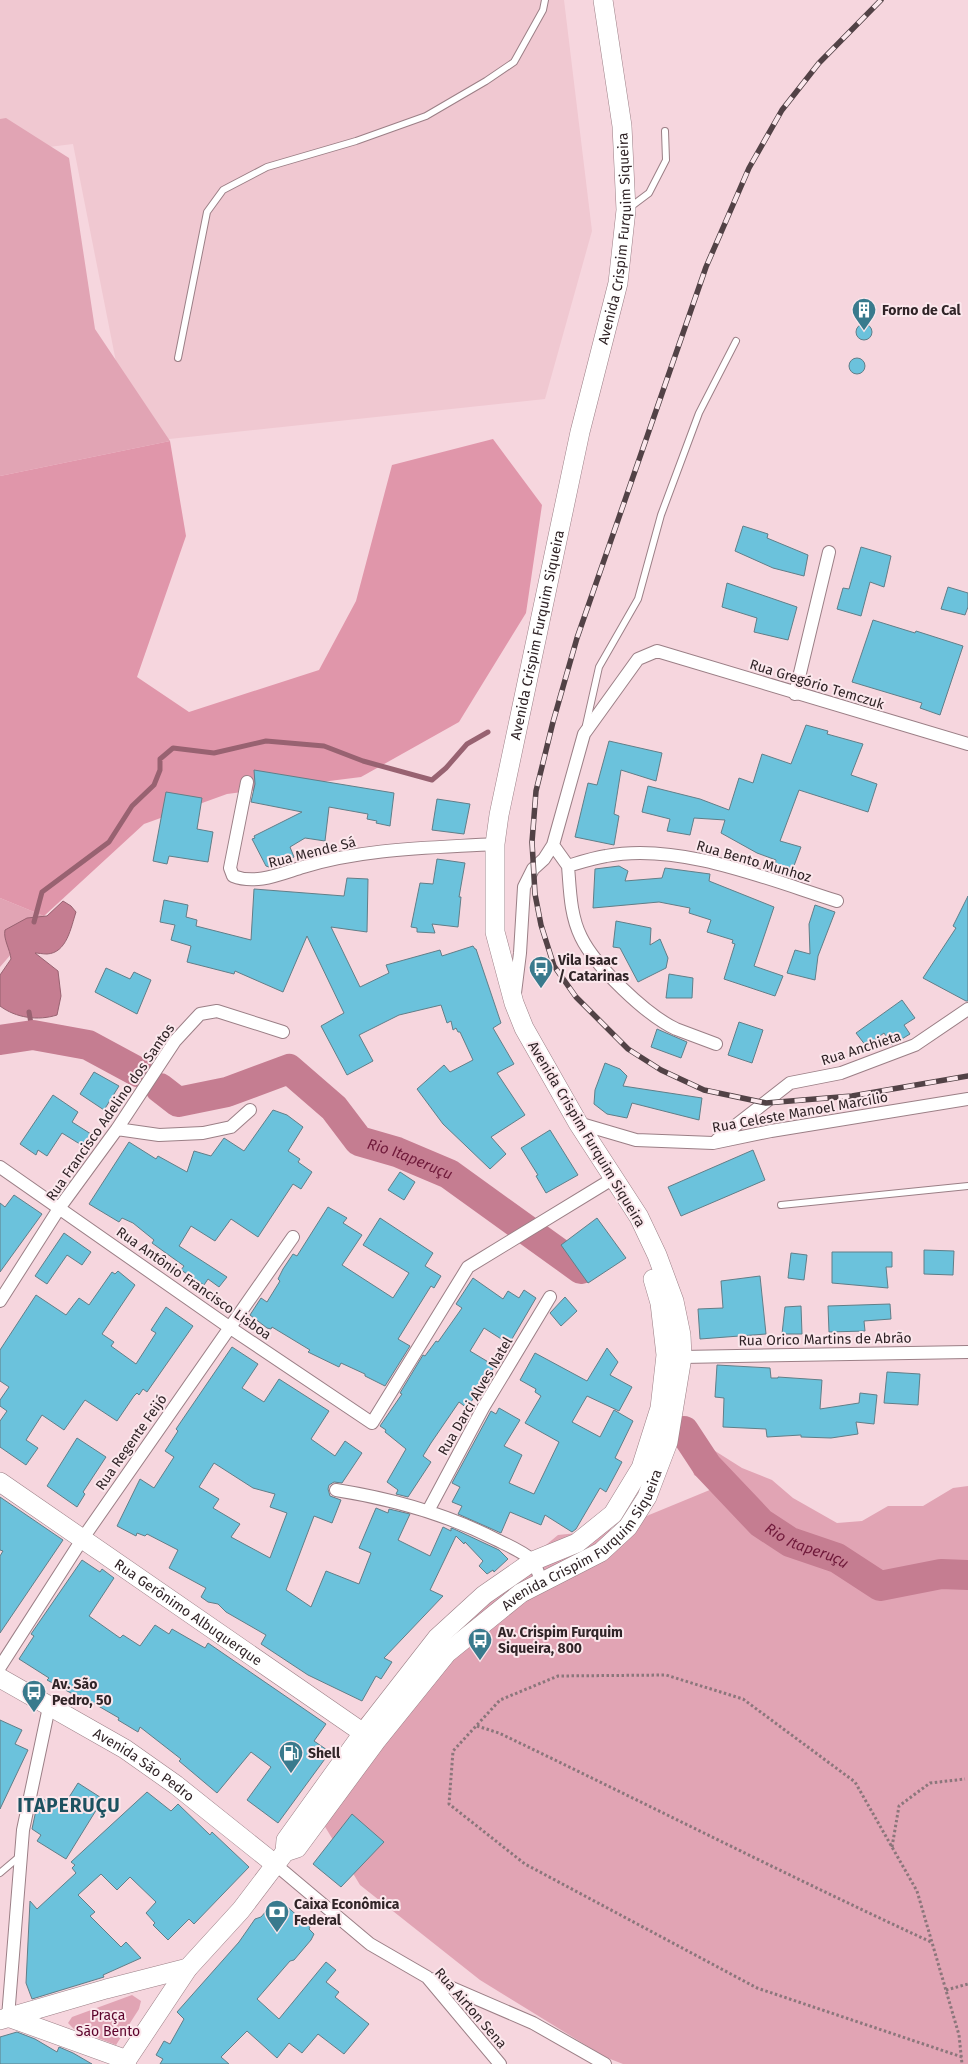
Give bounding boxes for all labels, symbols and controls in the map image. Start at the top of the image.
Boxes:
street label: Avenida Crispim Furquim Siqueira [595,132,635,346]
building icon: Forno de Cal [851,297,877,331]
place label: Forno de Cal [882,302,962,319]
street label: Avenida Crispim Furquim Siqueira [507,528,568,741]
street label: Rua Gregório Temczuk [747,656,887,713]
street label: Rua Mende Sá [267,833,358,872]
street label: Rua Bento Munhoz [694,837,813,886]
place label: Vila Isaac / Catarinas [557,952,629,985]
bus stop icon: Vila Isaac / Catarinas [528,955,554,989]
street label: Rua Francisco Adelino dos Santos [42,1020,179,1204]
street label: Rua Anchieta [819,1028,903,1069]
street label: Avenida Crispim Furquim Siqueira [524,1038,649,1230]
street label: Rua Celeste Manoel Marcílio [711,1089,889,1136]
water label: Rio Itaperuçu [365,1135,455,1184]
street label: Rua Antônio Francisco Lisboa [113,1223,274,1343]
street label: Rua Orico Martins de Abrão [738,1329,912,1350]
street label: Rua Darci Alves Natel [435,1334,516,1459]
street label: Rua Regente Feijó [92,1391,171,1493]
street label: Avenida Crispim Furquim Siqueira [498,1467,666,1614]
water label: Rio Itaperuçu [762,1519,852,1572]
street label: Rua Gerônimo Albuquerque [111,1556,265,1669]
place label: Av. Crispim Furquim Siqueira, 800 [497,1624,623,1657]
bus stop icon: Av. Crispim Furquim Siqueira, 800 [467,1627,493,1661]
place label: Av. São Pedro, 50 [51,1676,112,1709]
bus stop icon: Av. São Pedro, 50 [21,1679,47,1713]
street label: Avenida São Pedro [90,1725,197,1805]
fuel station icon: Shell [278,1740,304,1774]
place label: Shell [308,1745,341,1762]
district label: ITAPERUÇU [17,1794,121,1818]
place label: Caixa Econômica Federal [294,1896,400,1929]
bank icon: Caixa Econômica Federal [264,1899,290,1933]
street label: Rua Airton Sena [431,1965,510,2052]
park label: Praça São Bento [76,2007,140,2040]

